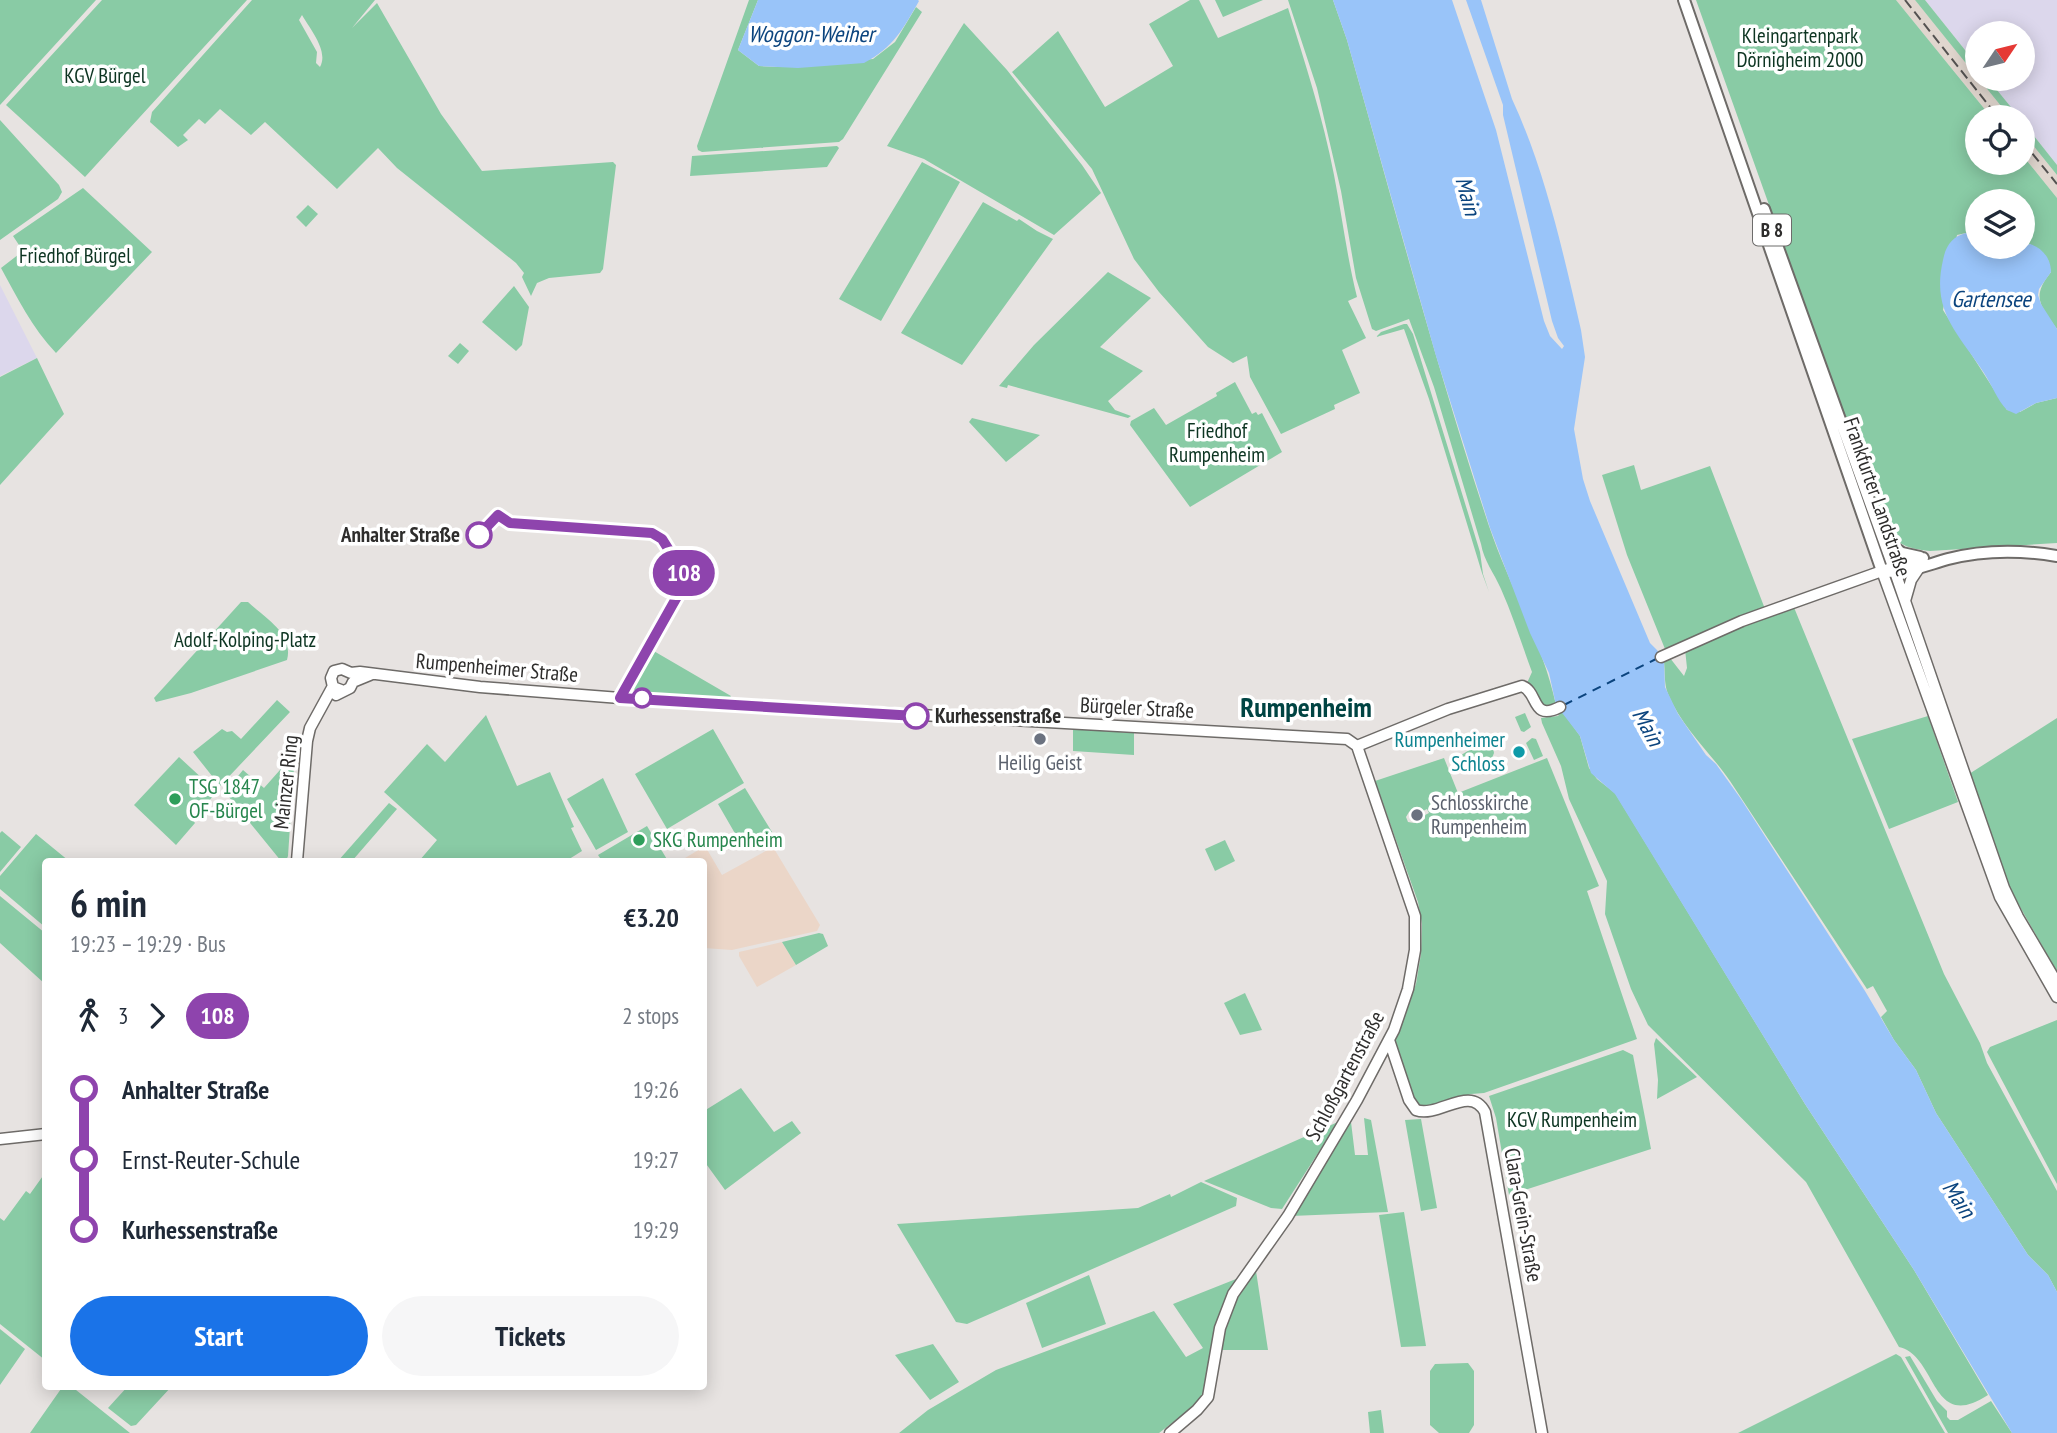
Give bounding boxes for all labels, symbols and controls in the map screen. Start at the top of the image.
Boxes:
water label: Woggon-Weiher [748,19,878,48]
north arrow [1965,21,2035,91]
map controls [1965,21,2035,259]
park label: Kleingartenpark Dörnigheim 2000 [1736,22,1864,73]
park label: KGV Bürgel [64,62,146,89]
button: locate [1965,105,2035,175]
water label: Main [1449,173,1488,220]
button: layers [1965,189,2035,259]
road number: B 8 [1753,214,1791,246]
park label: Friedhof Bürgel [19,242,131,269]
water label: Gartensee [1951,284,2032,313]
street label: Frankfurter Landstraße [1838,414,1917,580]
park label: Friedhof Rumpenheim [1169,417,1265,468]
place label: Anhalter Straße [340,521,460,548]
marker: Anhalter Straße [466,522,492,548]
line badge: 108 [644,550,724,596]
text: 108 [667,557,701,588]
park label: Adolf-Kolping-Platz [174,626,316,653]
street label: Rumpenheimer Straße [415,647,579,688]
unlabelled marker [632,688,652,708]
district label: Rumpenheim [1240,688,1372,725]
street label: Bürgeler Straße [1079,691,1195,724]
place label: Kurhessenstraße [935,702,1061,729]
marker: Kurhessenstraße [903,703,929,729]
water label: Main [1626,703,1671,752]
place label: Rumpenheimer Schloss [1395,726,1505,777]
marker: Heilig Geist [1032,731,1048,747]
street label: Mainzer Ring [267,733,304,830]
marker: Rumpenheimer Schloss [1511,744,1527,760]
place label: Heilig Geist [998,749,1082,776]
place label: TSG 1847 OF-Bürgel [189,773,263,824]
place label: Schlosskirche Rumpenheim [1431,789,1529,840]
marker: TSG 1847 OF-Bürgel [167,791,183,807]
marker: Schlosskirche Rumpenheim [1409,807,1425,823]
place label: SKG Rumpenheim [653,826,783,853]
marker: SKG Rumpenheim [631,832,647,848]
text: 6 min [70,878,147,927]
text: €3.20 [624,901,679,934]
text: 19:23 – 19:29 · Bus [70,929,226,958]
icon: walk [70,997,108,1035]
icon: forward [138,997,176,1035]
text: 108 [200,1000,235,1031]
text: 3 [118,1001,128,1030]
text: 2 stops [622,1001,679,1030]
street label: Schloßgartenstraße [1299,1006,1390,1145]
text: Anhalter Straße [122,1073,269,1106]
text: 19:26 [633,1075,679,1104]
park label: KGV Rumpenheim [1507,1106,1637,1133]
text: Ernst-Reuter-Schule [122,1143,300,1176]
text: 19:27 [633,1145,679,1174]
street label: Clara-Grein-Straße [1498,1146,1549,1284]
water label: Main [1937,1174,1983,1225]
text: Kurhessenstraße [122,1213,278,1246]
text: 19:29 [633,1215,679,1244]
button: Start [70,1296,368,1376]
button: Tickets [382,1296,679,1376]

